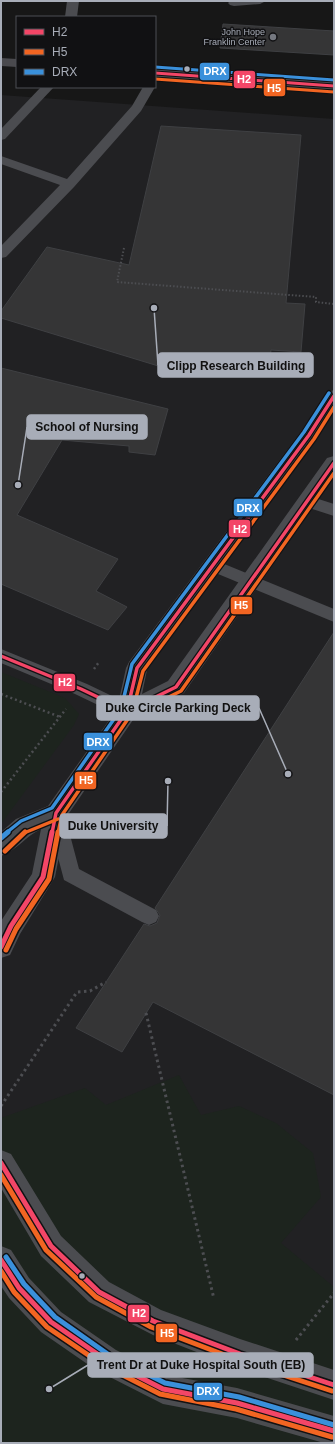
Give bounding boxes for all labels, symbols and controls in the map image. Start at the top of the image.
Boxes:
legend [16,16,156,88]
text: H2 [52,25,68,39]
place label: John Hope Franklin Center [203,27,265,47]
marker: John Hope Franklin Center [268,32,278,42]
text: H5 [52,45,68,59]
line badge: DRX [199,62,230,81]
unlabelled marker [182,64,192,74]
text: DRX [52,65,77,79]
text: DRX [203,65,227,77]
line badge: H2 [233,70,256,89]
text: H2 [237,73,251,85]
line badge: H5 [263,78,286,97]
text: H5 [267,82,281,94]
callout: Clipp Research Building [158,353,313,377]
text: Clipp Research Building [167,359,305,373]
callout: School of Nursing [27,415,147,439]
text: School of Nursing [35,420,139,434]
line badge: DRX [233,498,263,517]
text: DRX [236,502,260,514]
line badge: H2 [228,519,251,538]
text: H2 [233,523,247,535]
line badge: H5 [230,596,253,615]
text: H5 [234,599,248,611]
line badge: H2 [53,673,76,692]
text: H2 [58,676,72,688]
callout: Duke Circle Parking Deck [97,696,259,720]
text: Duke Circle Parking Deck [105,701,251,715]
line badge: DRX [83,732,113,751]
text: DRX [86,736,110,748]
line badge: H5 [74,771,97,790]
text: H5 [79,774,93,786]
callout: Duke University [60,814,167,838]
text: Duke University [68,819,159,833]
unlabelled marker [77,1271,87,1281]
line badge: H2 [127,1304,150,1323]
text: H2 [132,1307,146,1319]
line badge: H5 [155,1323,178,1343]
text: H5 [160,1327,174,1339]
callout: Trent Dr at Duke Hospital South (EB) [88,1353,313,1377]
text: Trent Dr at Duke Hospital South (EB) [97,1358,305,1372]
line badge: DRX [193,1382,223,1401]
text: DRX [196,1385,220,1397]

